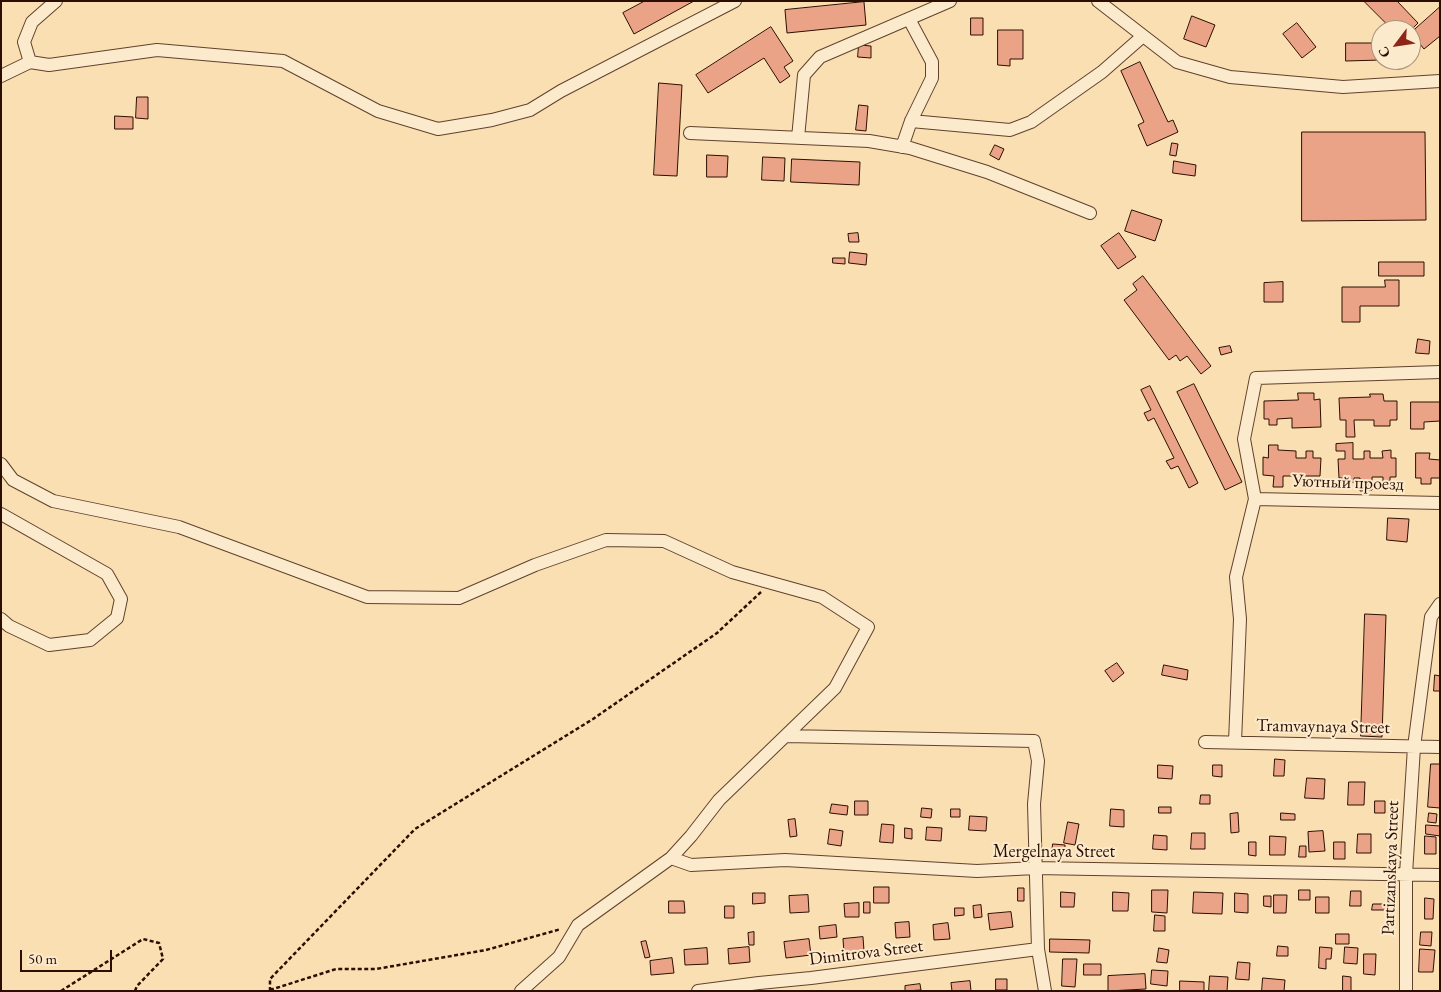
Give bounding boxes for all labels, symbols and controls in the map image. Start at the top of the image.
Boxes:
north arrow [1371,20,1421,70]
text: С [1374,43,1394,61]
street label: Уютный проезд [1292,470,1404,496]
street label: Tramvaynaya Street [1256,715,1390,739]
street label: Partizanskaya Street [1378,800,1404,936]
street label: Mergelnaya Street [993,841,1115,863]
street label: Dimitrova Street [808,935,924,971]
scale bar [22,940,115,972]
text: 50 m [28,949,57,968]

